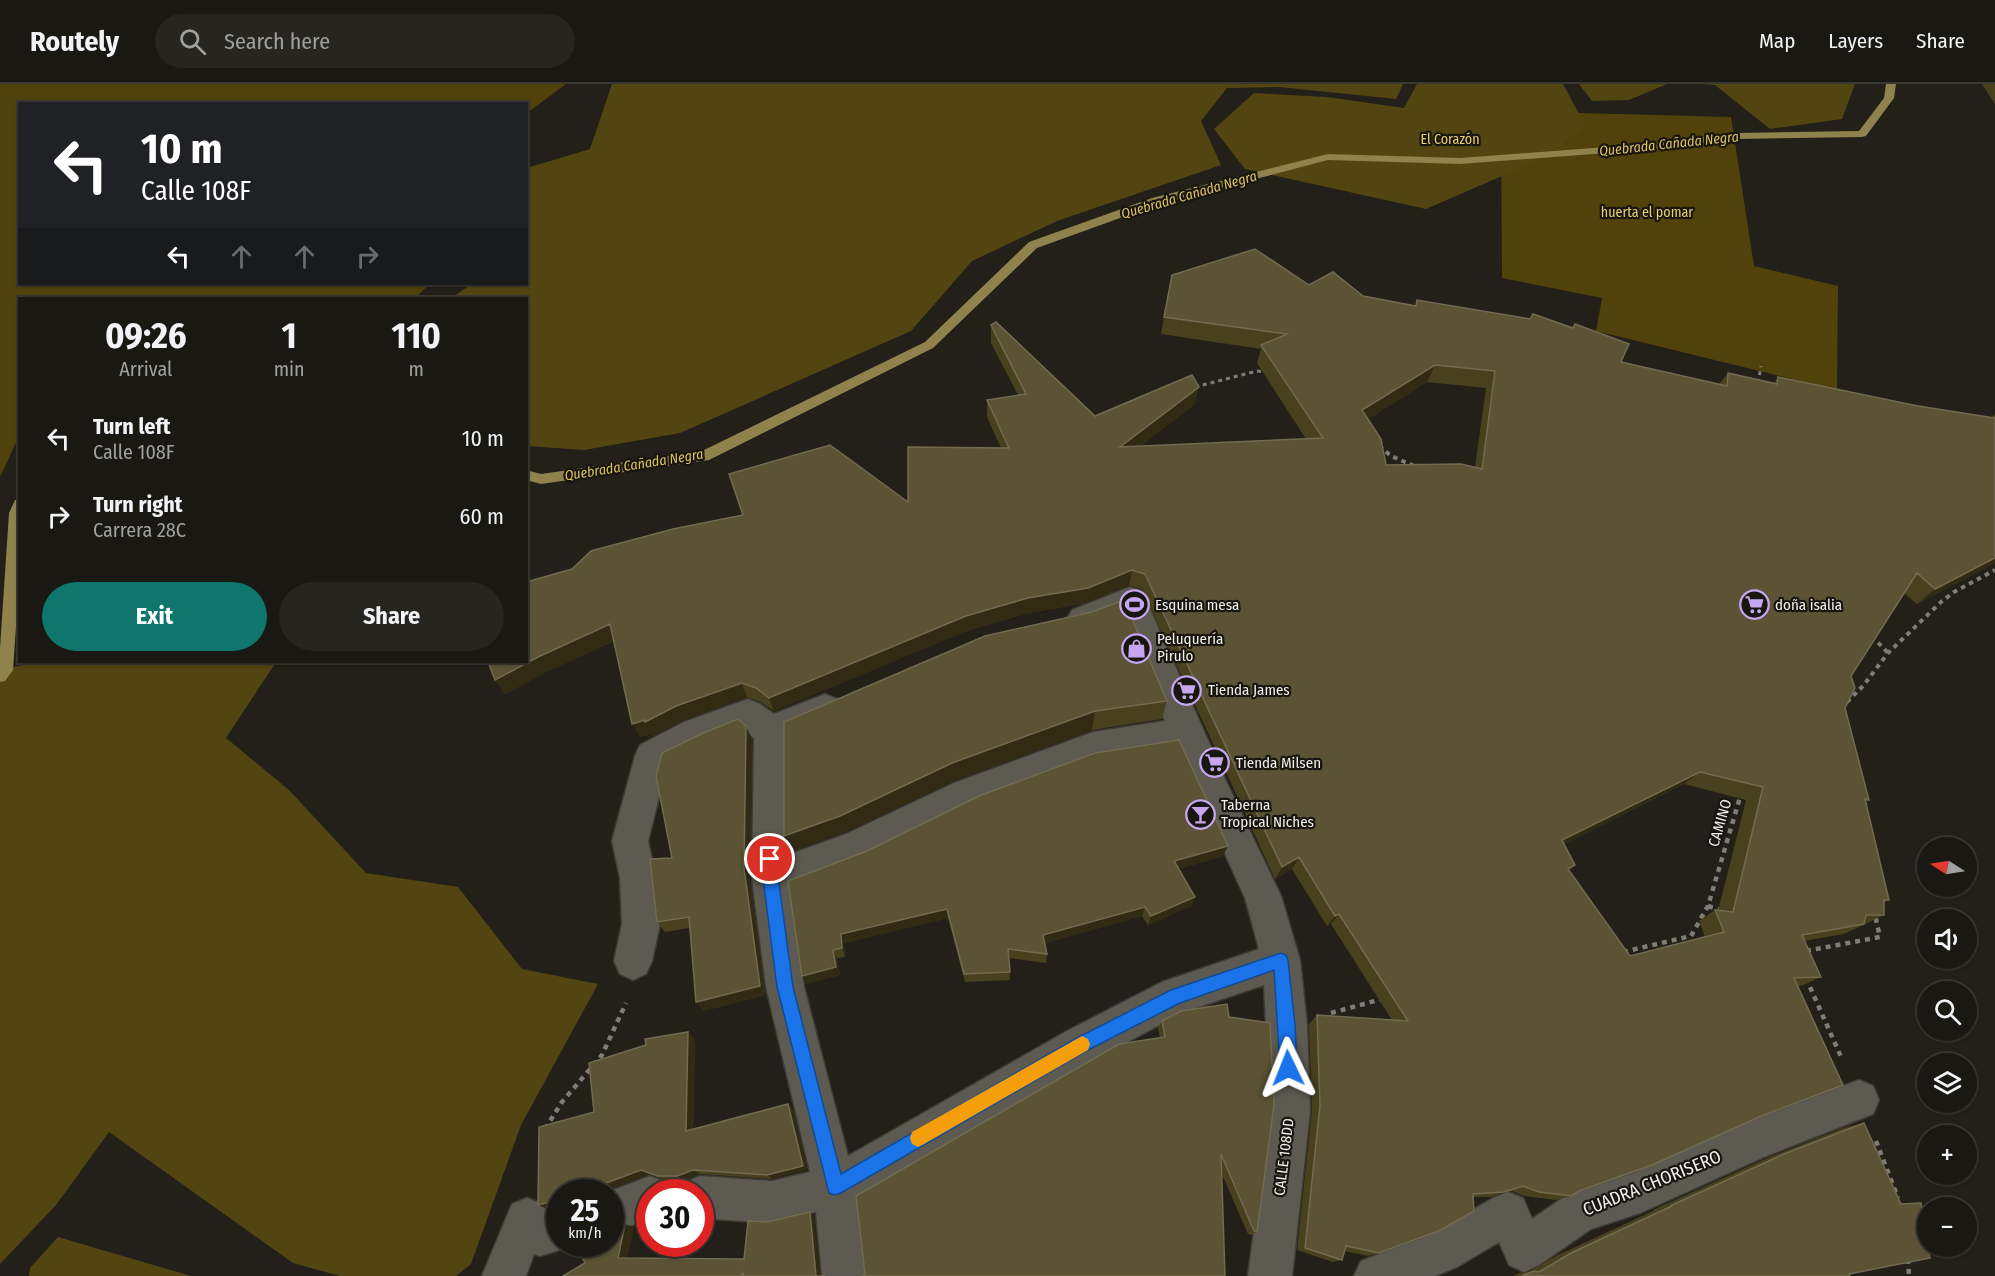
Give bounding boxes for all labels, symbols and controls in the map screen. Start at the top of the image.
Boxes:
search box [155,14,575,68]
text: Routely [30,25,119,58]
icon: search [176,25,209,58]
text: Search here [224,28,330,55]
text: Map [1759,28,1795,54]
text: Layers [1828,28,1883,54]
text: Share [1916,28,1965,54]
text: 10 m [141,124,222,174]
icon: left [42,126,120,204]
water label: Quebrada Cañada Negra [1598,128,1740,160]
park label: El Corazón [1420,131,1480,148]
water label: Quebrada Cañada Negra [1119,167,1259,223]
text: Calle 108F [141,175,251,207]
park label: huerta el pomar [1601,204,1693,221]
icon: left [162,240,195,273]
icon: ahead [225,240,258,273]
icon: ahead [288,240,321,273]
icon: right [351,240,384,273]
text: 09:26 [105,314,187,358]
text: 1 [282,314,297,358]
text: 110 [392,314,441,358]
text: Arrival [119,357,172,381]
text: min [274,357,305,381]
text: m [409,357,424,381]
text: Turn left [93,413,171,440]
icon: left [42,422,75,455]
text: 10 m [462,425,504,452]
text: Calle 108F [93,440,175,464]
water label: Quebrada Cañada Negra [563,446,705,484]
text: Turn right [93,491,182,518]
icon: right [42,500,75,533]
text: 60 m [460,503,504,530]
text: Carrera 28C [93,518,186,542]
button: Exit [42,582,267,651]
button: Share [279,582,504,651]
sports icon: Esquina mesa [1118,589,1150,621]
supermarket icon: doña isalia [1738,589,1770,621]
place label: Esquina mesa [1155,596,1239,614]
place label: doña isalia [1775,596,1842,614]
place label: Peluquería Pirulo [1157,630,1223,665]
shop icon: Peluquería Pirulo [1120,632,1152,664]
supermarket icon: Tienda James [1171,674,1203,706]
place label: Tienda James [1208,681,1290,699]
supermarket icon: Tienda Milsen [1199,747,1231,779]
place label: Tienda Milsen [1236,754,1321,772]
place label: Taberna Tropical Niches [1221,796,1314,831]
street label: CAMINO [1705,797,1735,849]
bar icon: Taberna Tropical Niches [1184,798,1216,830]
pin [744,833,795,884]
north arrow [1917,837,1977,897]
map controls [1917,837,1977,1257]
icon: arrive [753,842,786,875]
button: sound [1917,909,1977,969]
button: search [1917,981,1977,1041]
position arrow [1256,1036,1320,1100]
button: layers [1917,1053,1977,1113]
street label: CALLE 108DD [1270,1117,1298,1197]
button: + [1917,1125,1977,1185]
street label: CUADRA CHORISERO [1580,1145,1724,1221]
speed limit sign: 30 [636,1179,714,1257]
text: 25 [571,1193,599,1229]
button: − [1917,1197,1977,1257]
text: km/h [568,1224,602,1242]

